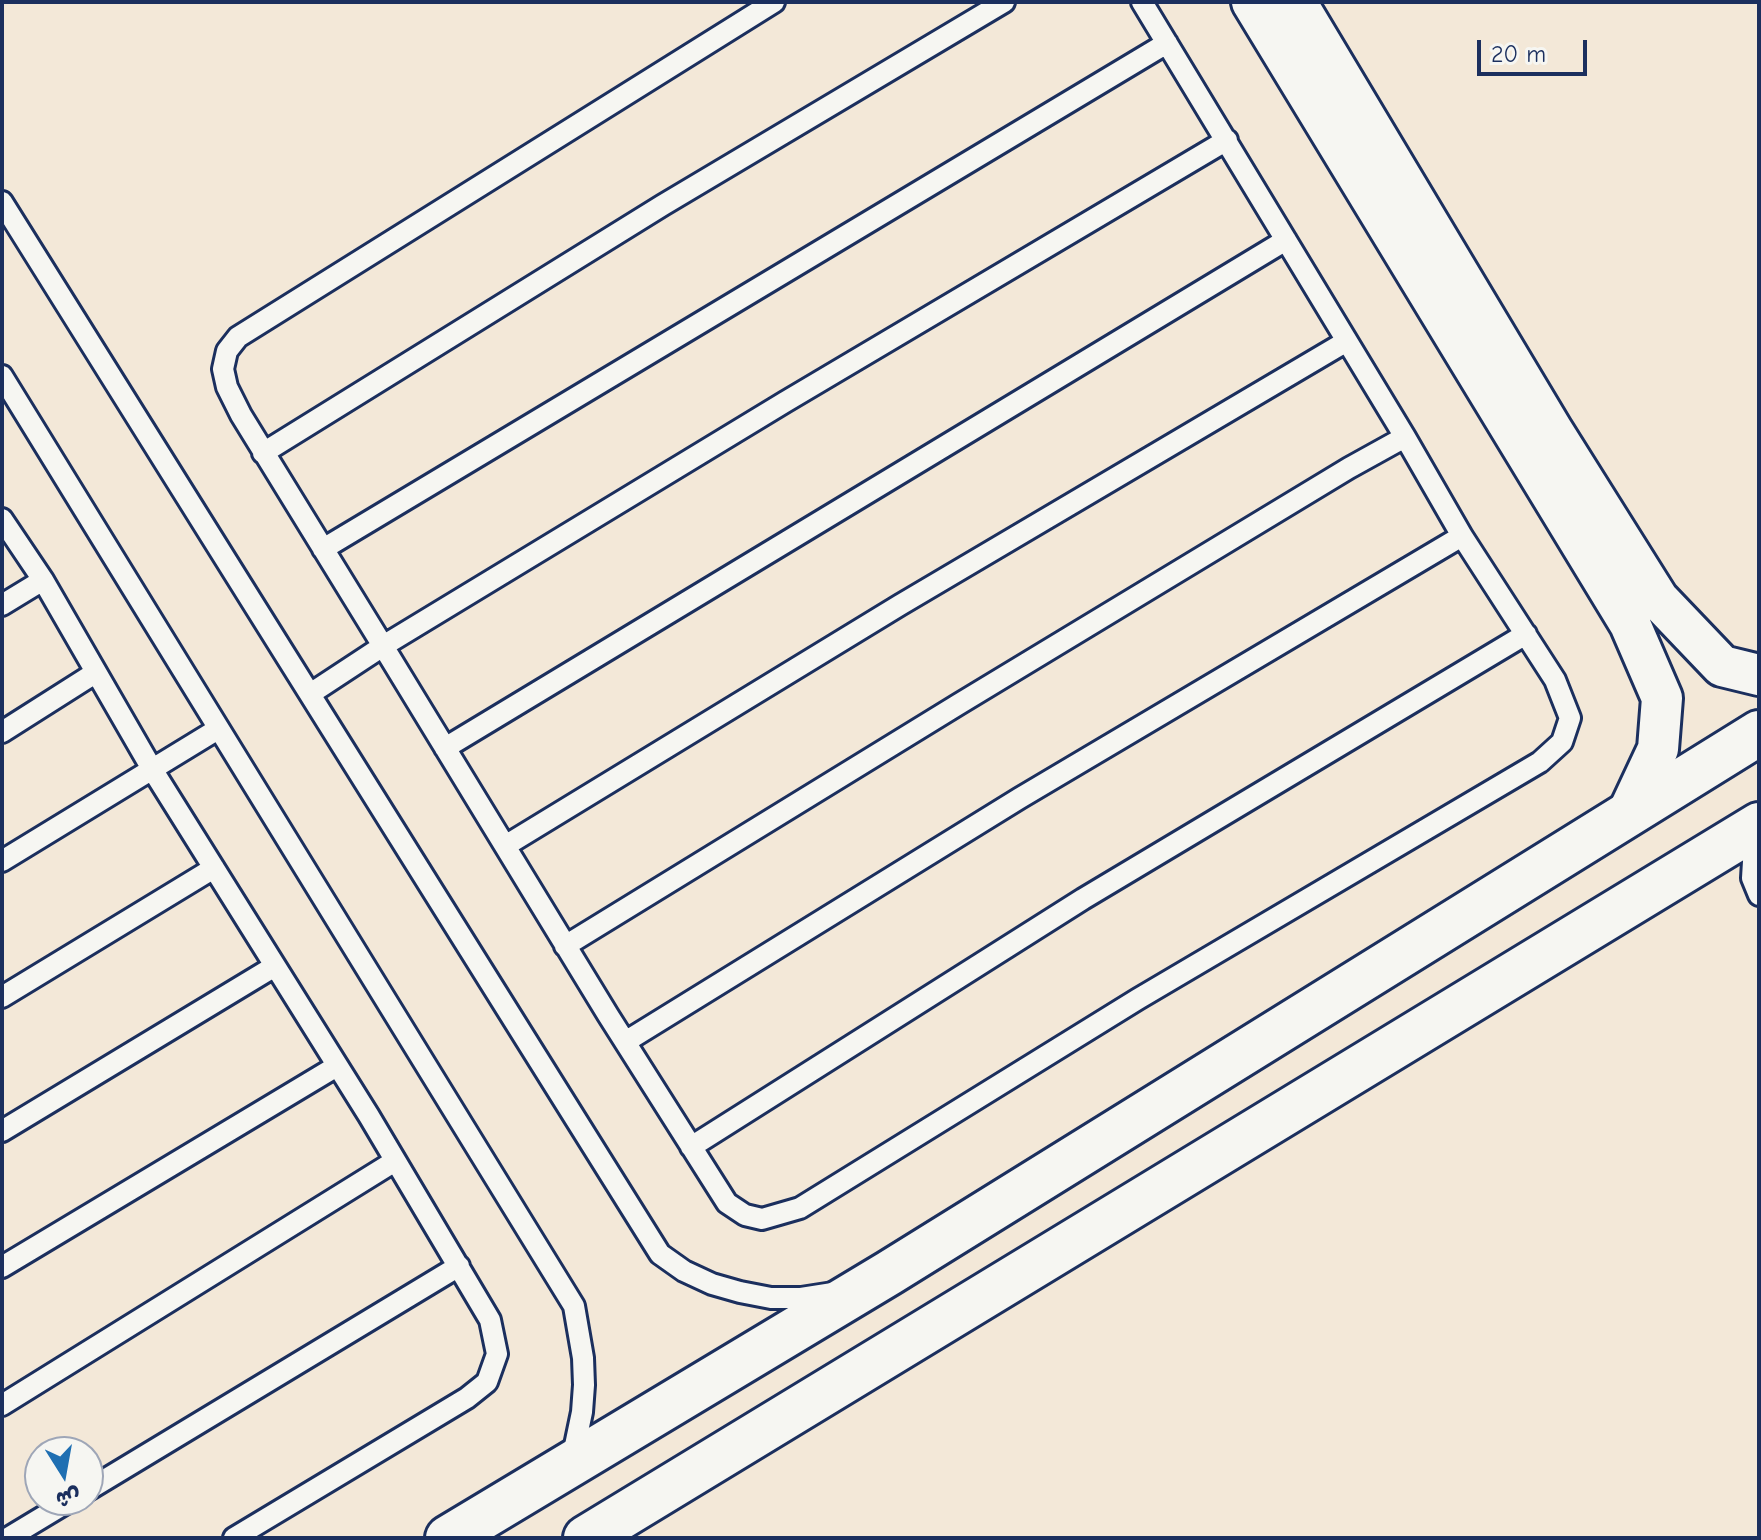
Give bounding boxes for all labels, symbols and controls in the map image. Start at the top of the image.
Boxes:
scale bar [1481,24,1591,74]
text: 20 m [1491,40,1546,68]
north arrow [24,1436,104,1516]
text: ش [54,1483,83,1513]

